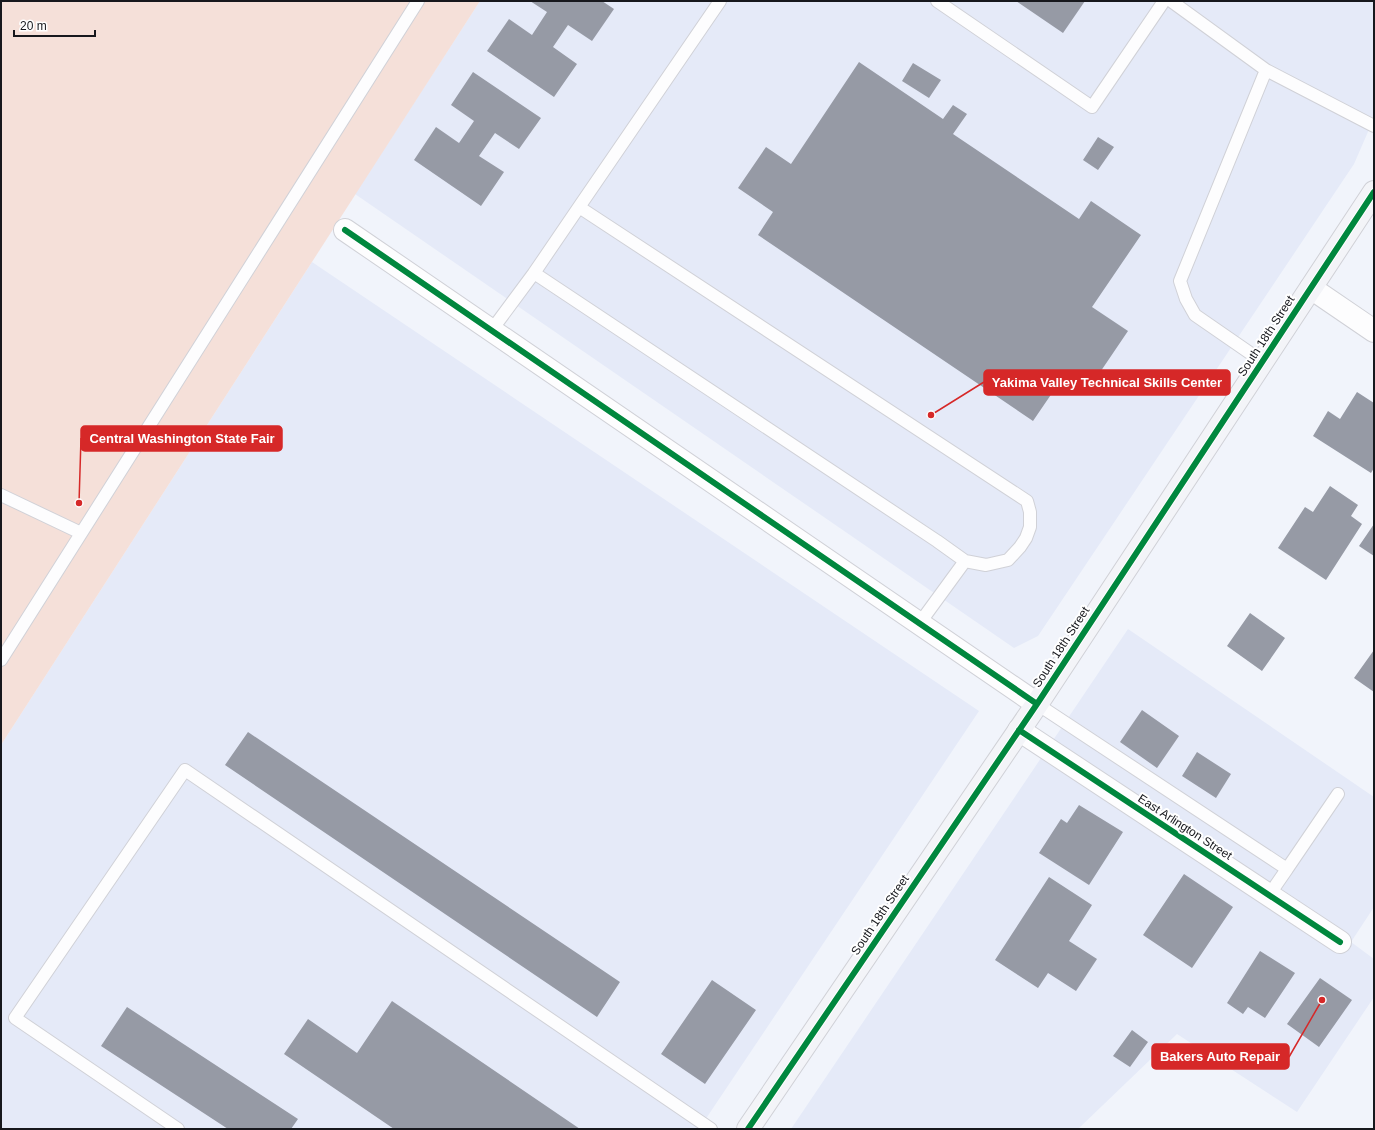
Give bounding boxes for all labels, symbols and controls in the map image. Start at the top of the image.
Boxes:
scale bar [14,12,95,38]
text: 20 m [20,19,47,33]
street label: South 18th Street [1235,292,1298,379]
callout: Yakima Valley Technical Skills Center [984,370,1230,395]
text: Yakima Valley Technical Skills Center [992,375,1222,390]
callout: Central Washington State Fair [81,426,282,451]
text: Central Washington State Fair [89,431,275,446]
street label: South 18th Street [1030,603,1093,690]
street label: East Arlington Street [1135,791,1235,863]
street label: South 18th Street [848,872,912,958]
callout: Bakers Auto Repair [1152,1044,1289,1069]
text: Bakers Auto Repair [1160,1049,1280,1064]

